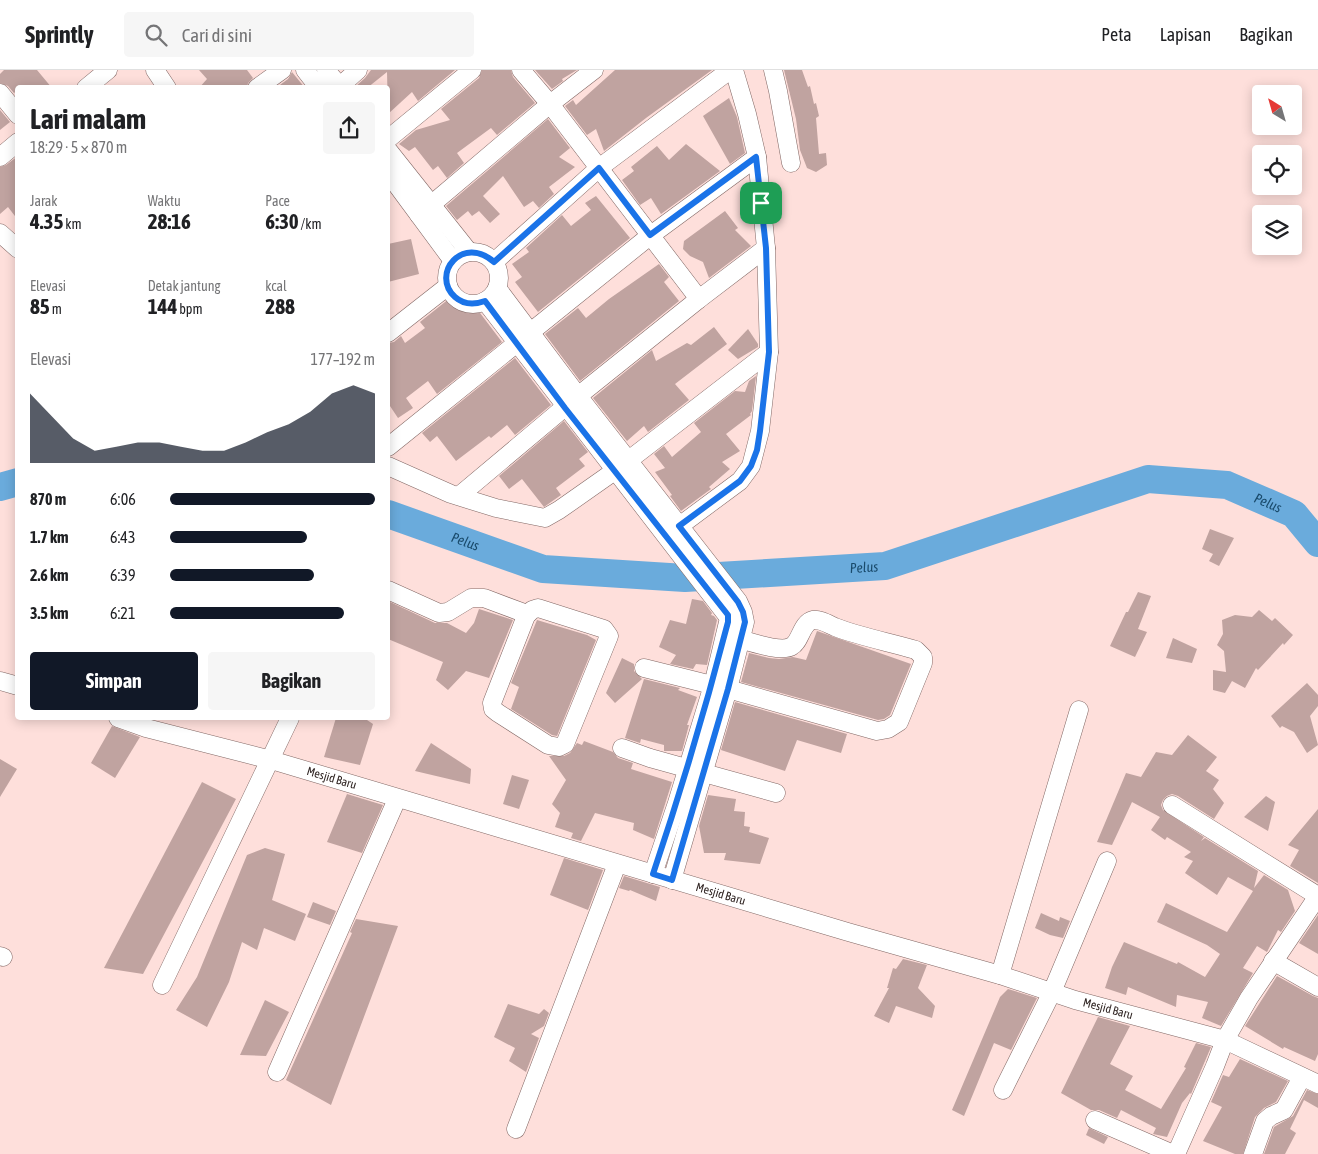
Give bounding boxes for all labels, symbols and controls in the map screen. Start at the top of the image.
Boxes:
search box [124,12,474,57]
text: Sprintly [25,21,94,48]
icon: search [142,21,170,49]
text: Cari di sini [182,24,252,46]
text: Peta [1101,24,1132,45]
text: Lapisan [1160,24,1211,45]
text: Bagikan [1239,24,1293,45]
north arrow [1252,85,1302,135]
map controls [1252,85,1302,255]
button: share [323,102,375,154]
text: Lari malam [30,103,146,135]
text: 18:29 · 5 × 870 m [30,138,127,156]
button: locate [1252,145,1302,195]
pin [740,182,782,224]
icon: arrive [747,189,775,217]
text: Jarak [30,193,58,209]
text: Waktu [148,193,181,209]
text: Pace [265,193,290,209]
button: layers [1252,205,1302,255]
text: 4.35 [30,209,63,233]
text: 28:16 [148,209,191,233]
text: 6:30 [265,209,299,233]
text: km [63,216,82,232]
text: /km [299,216,322,232]
text: Elevasi [30,278,66,294]
text: Detak jantung [148,278,221,294]
text: kcal [265,278,287,294]
text: 85 [30,294,50,318]
text: 144 [148,294,177,318]
text: 288 [265,294,295,318]
text: m [50,301,62,317]
text: bpm [177,301,203,317]
text: Elevasi [30,350,71,368]
text: 177–192 m [311,350,375,368]
text: 870 m [30,490,66,508]
text: 6:06 [110,490,136,508]
water label: Pelus [1252,490,1284,516]
text: 1.7 km [30,528,69,546]
text: 6:43 [110,528,135,546]
water label: Pelus [449,529,481,554]
water label: Pelus [849,558,879,576]
text: 2.6 km [30,566,69,584]
text: 6:39 [110,566,135,584]
text: 3.5 km [30,604,69,622]
text: 6:21 [110,604,135,622]
button: Simpan [30,652,198,710]
button: Bagikan [208,652,375,710]
street label: Mesjid Baru [305,764,358,792]
street label: Mesjid Baru [694,880,747,908]
street label: Mesjid Baru [1081,995,1135,1022]

